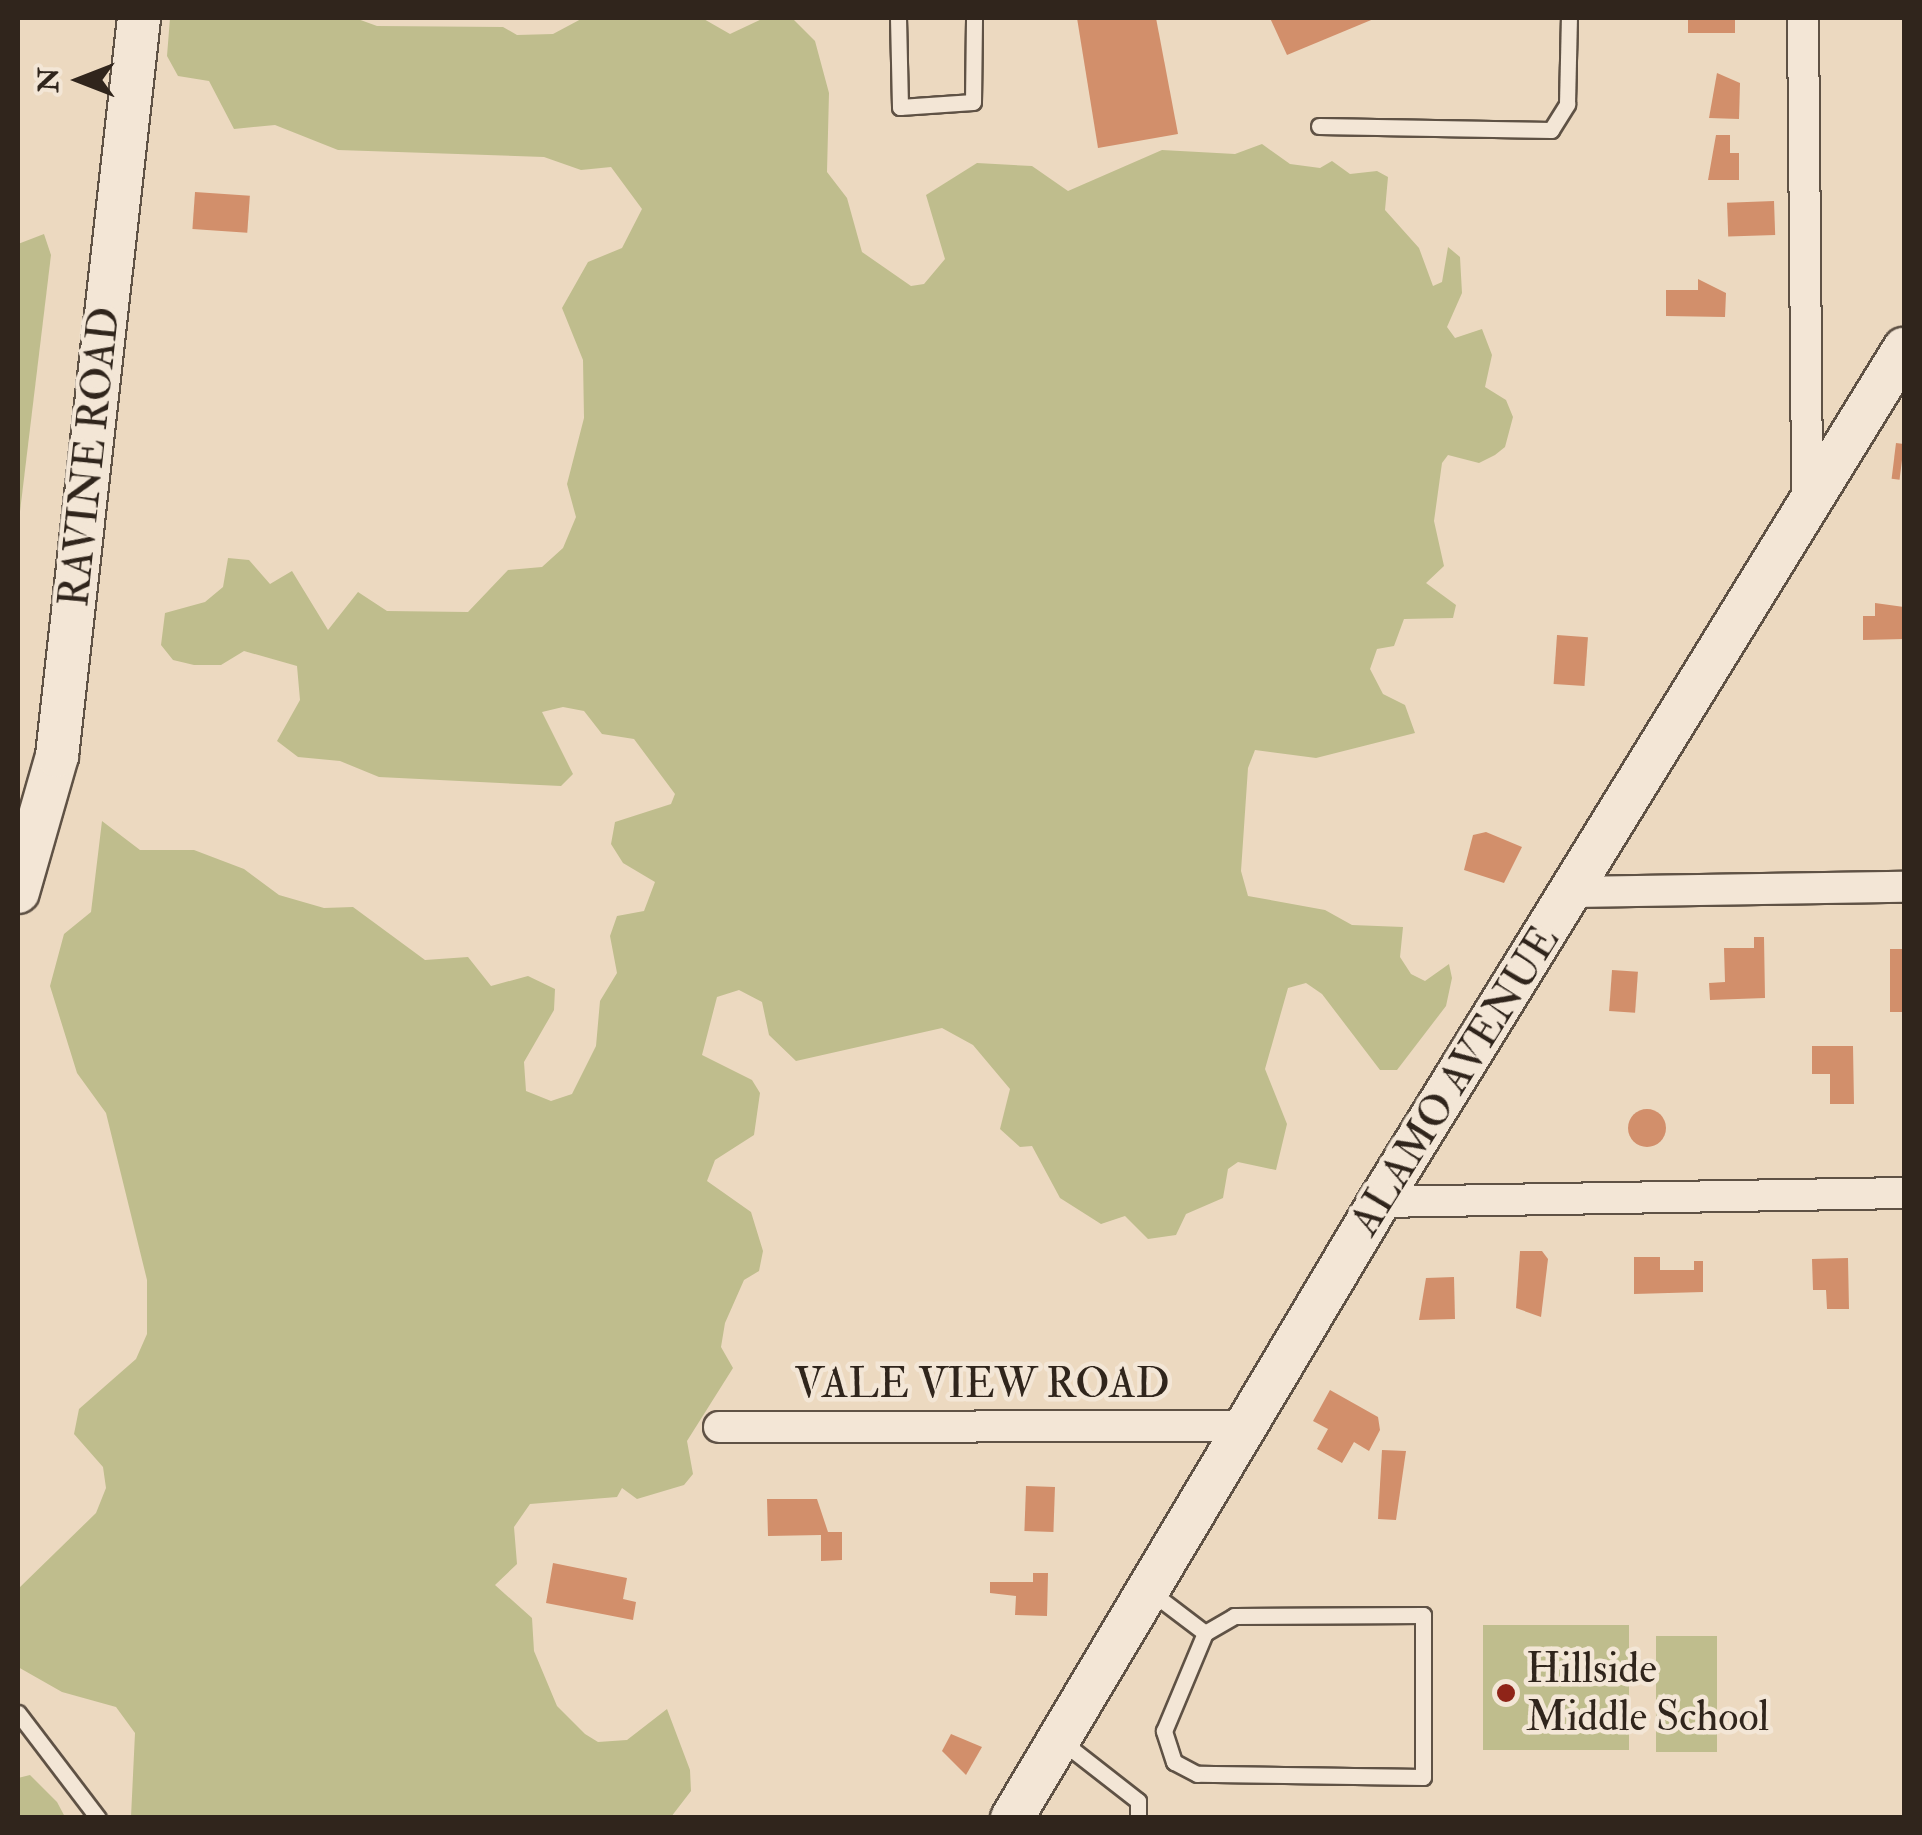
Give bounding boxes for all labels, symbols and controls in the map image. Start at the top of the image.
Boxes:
north arrow [30,30,130,130]
text: N [32,67,67,93]
street label: RAVINE ROAD [49,305,131,609]
street label: ALAMO AVENUE [1340,917,1570,1245]
street label: VALE VIEW ROAD [794,1359,1170,1409]
place label: Hillside Middle School [1526,1644,1769,1742]
marker: Hillside Middle School [1495,1682,1517,1704]

